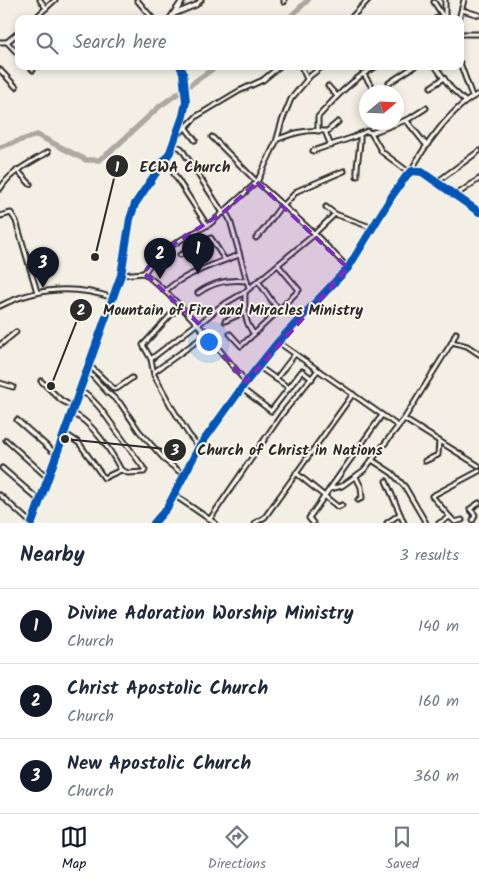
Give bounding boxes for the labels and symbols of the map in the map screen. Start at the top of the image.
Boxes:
north arrow [359,85,404,130]
callout: ECWA Church [104,151,240,181]
text: 1 [115,156,120,180]
text: ECWA Church [140,156,230,180]
pin: 1 [182,233,214,274]
pin: 2 [144,238,176,279]
pin: 3 [27,247,59,288]
callout: Mountain of Fire and Miracles Ministry [68,295,373,325]
text: 2 [77,299,86,323]
text: Mountain of Fire and Miracles Ministry [103,299,363,323]
your location [196,329,222,355]
callout: Church of Christ in Nations [162,435,393,465]
text: 3 [170,439,179,463]
text: Church of Christ in Nations [197,439,383,463]

